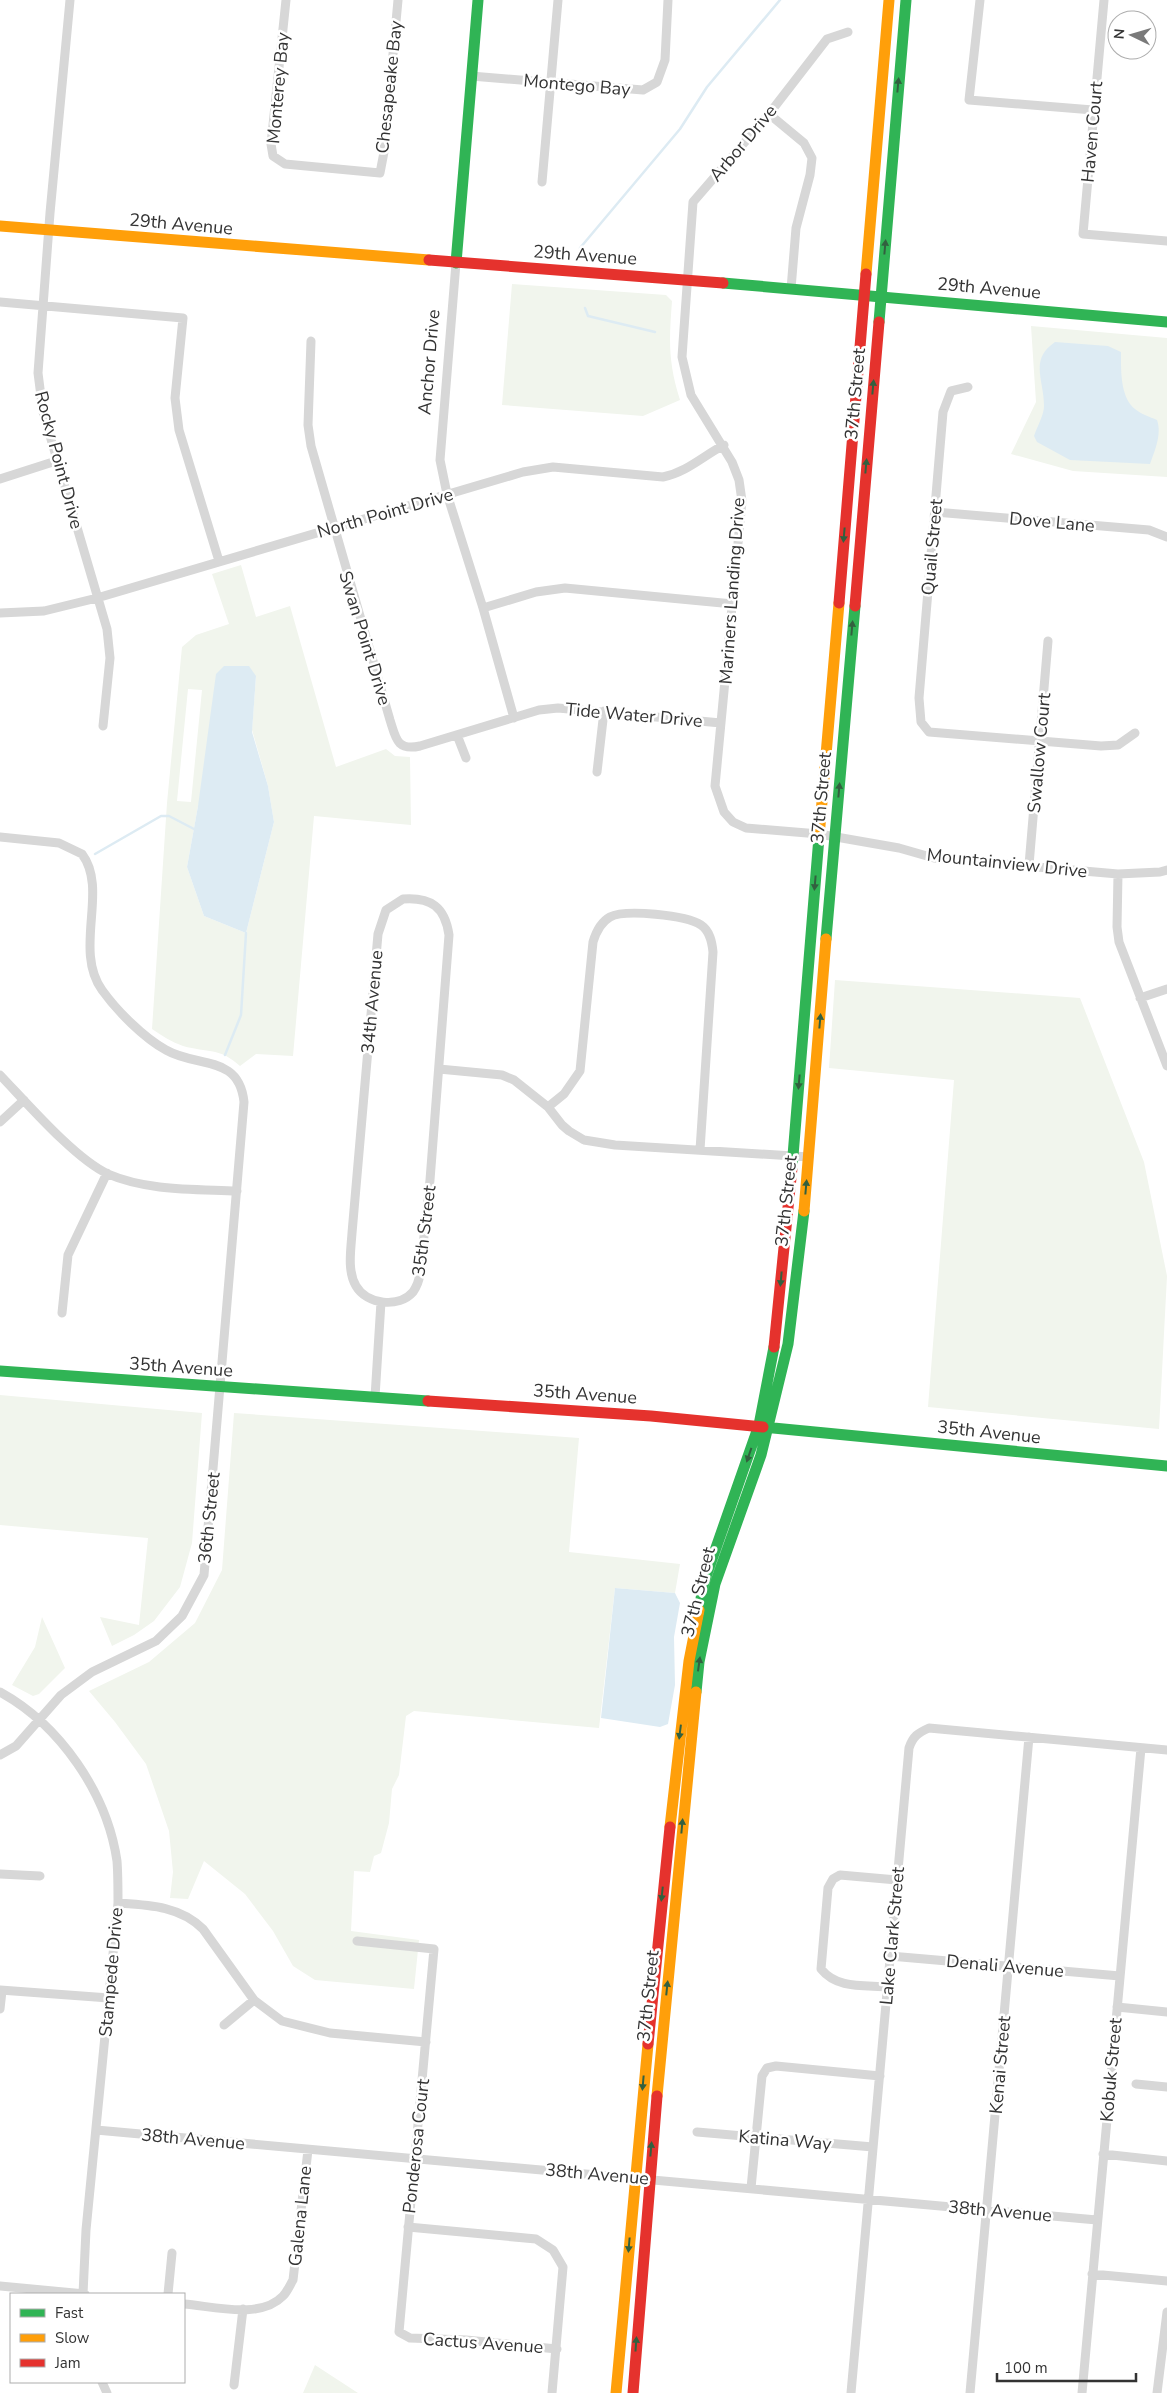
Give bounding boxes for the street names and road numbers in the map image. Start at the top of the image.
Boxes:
street label: Chesapeake Bay [370,19,408,155]
street label: Monterey Bay [261,30,295,145]
street label: Montego Bay [522,68,632,102]
street label: Haven Court [1076,80,1108,184]
street label: Arbor Drive [704,99,782,187]
street label: 29th Avenue [128,208,234,240]
street label: 29th Avenue [532,239,638,271]
street label: 29th Avenue [936,272,1042,304]
street label: Anchor Drive [412,308,446,416]
street label: 37th Street [839,347,871,441]
street label: Rocky Point Drive [29,388,89,532]
street label: North Point Drive [314,482,456,544]
street label: Mariners Landing Drive [713,497,751,685]
street label: Quail Street [916,497,948,596]
street label: Dove Lane [1008,506,1096,538]
street label: Swan Point Drive [333,568,397,708]
street label: Swallow Court [1022,691,1056,814]
street label: Tide Water Drive [564,697,704,733]
street label: 37th Street [805,751,837,845]
street label: Mountainview Drive [926,843,1088,883]
street label: 34th Avenue [356,949,388,1055]
street label: 37th Street [769,1153,803,1248]
street label: 35th Street [406,1183,442,1278]
street label: 35th Avenue [128,1351,234,1383]
street label: 35th Avenue [532,1378,638,1410]
street label: 35th Avenue [936,1415,1042,1449]
street label: 36th Street [192,1470,226,1565]
street label: 37th Street [675,1544,721,1639]
street label: Lake Clark Street [874,1865,910,2006]
street label: Stampede Drive [93,1906,129,2038]
street label: 37th Street [631,1948,665,2043]
street label: Denali Avenue [945,1949,1065,1983]
street label: Kenai Street [984,2014,1016,2115]
street label: Kobuk Street [1094,2016,1128,2123]
street label: Ponderosa Court [397,2077,435,2215]
street label: 38th Avenue [140,2123,246,2155]
street label: Katina Way [738,2124,833,2156]
street label: 38th Avenue [544,2158,650,2190]
street label: Galena Lane [283,2165,317,2267]
street label: 38th Avenue [947,2195,1053,2227]
street label: Cactus Avenue [422,2327,544,2359]

